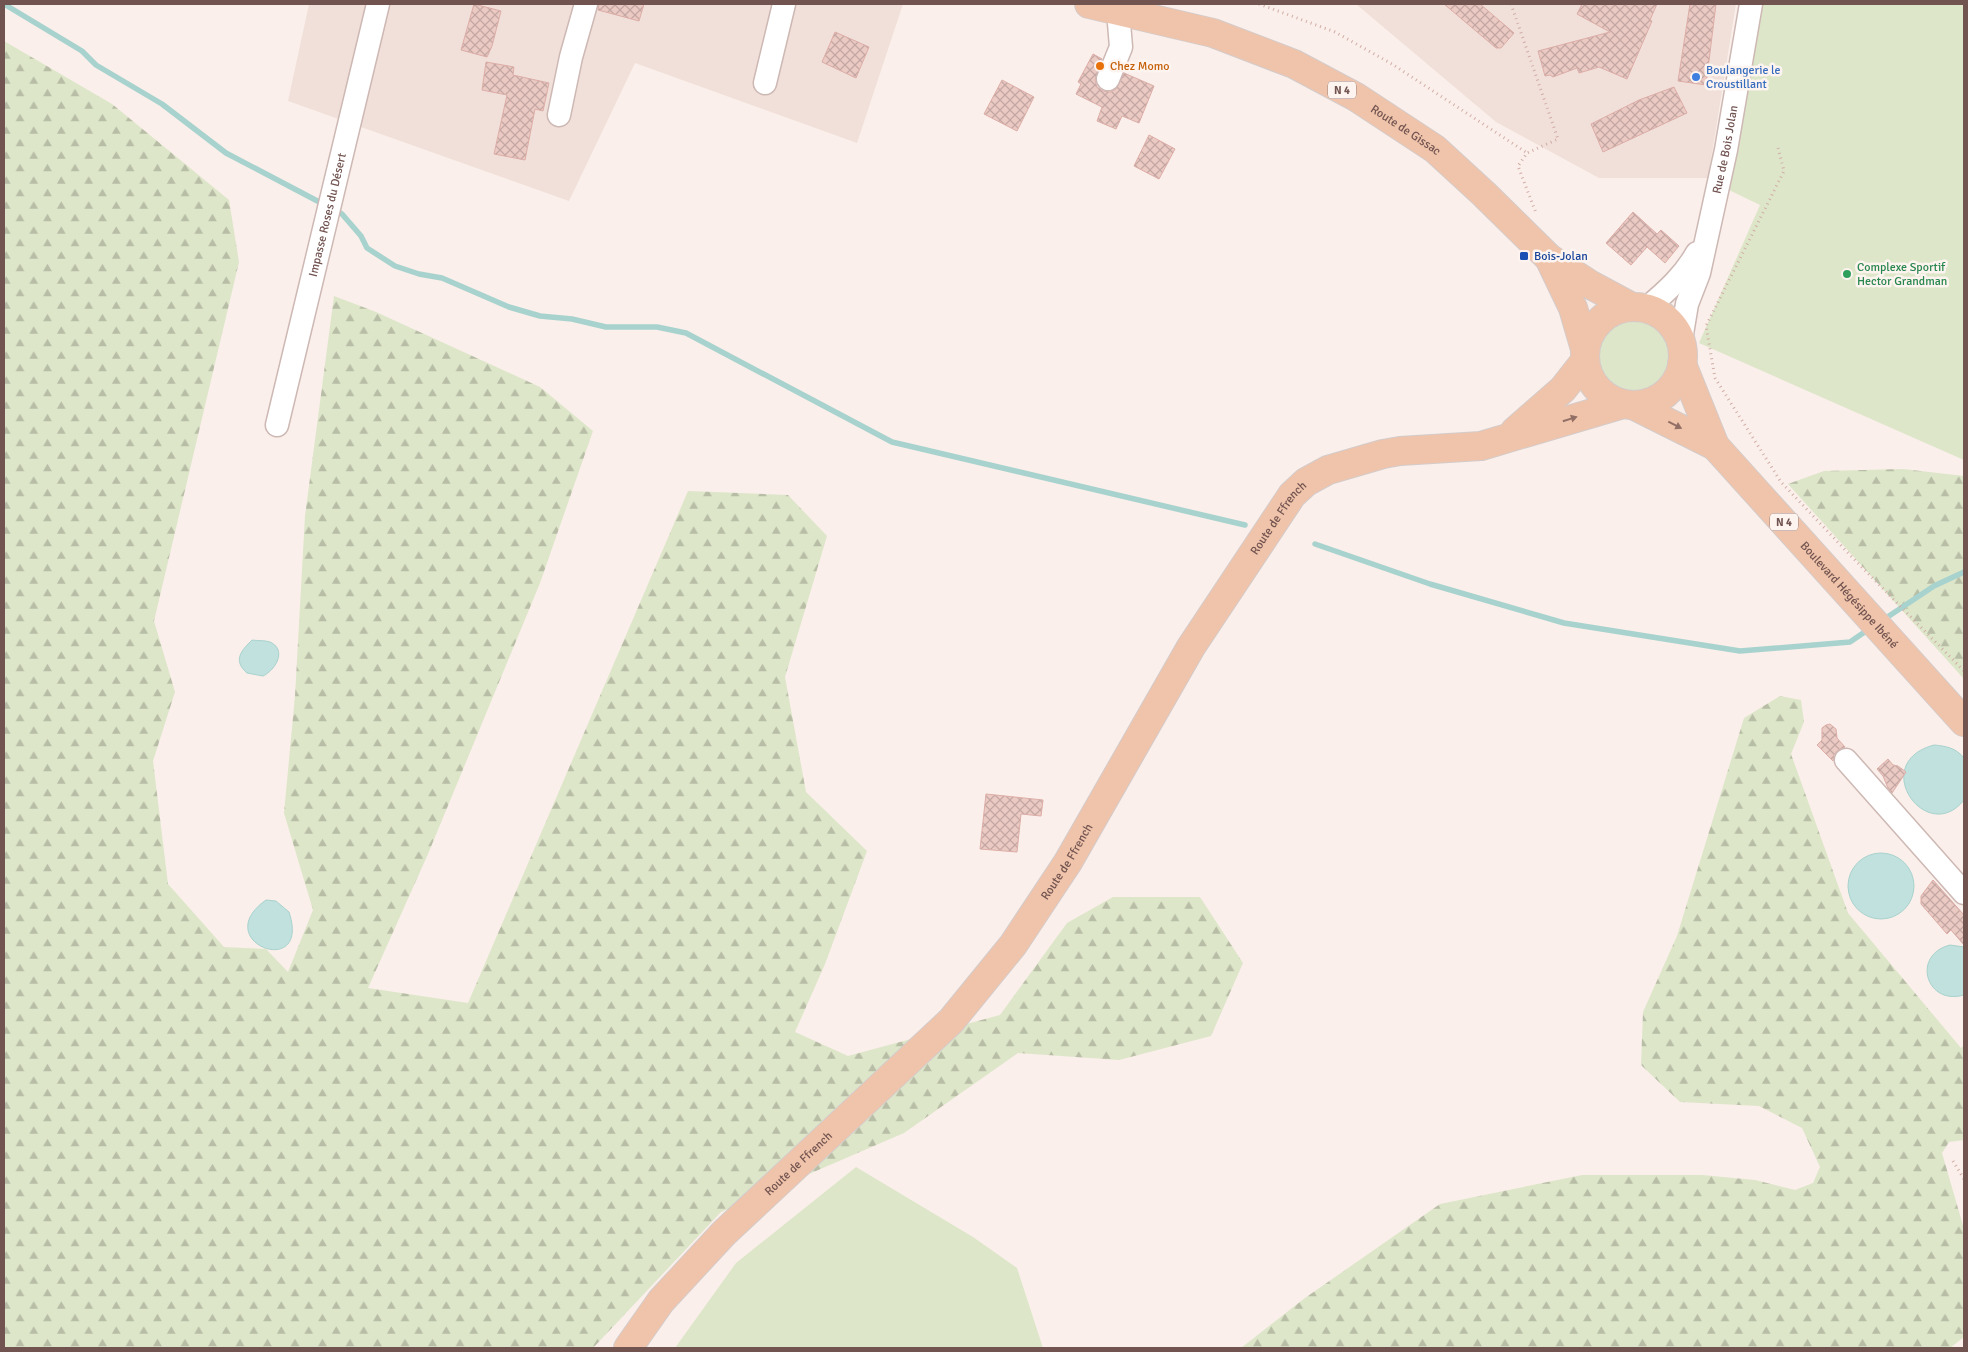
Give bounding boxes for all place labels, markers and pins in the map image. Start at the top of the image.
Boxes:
place label: Chez Momo [1110,59,1170,74]
marker: Chez Momo [1094,60,1106,72]
place label: Boulangerie le Croustillant [1706,63,1781,92]
marker: Boulangerie le Croustillant [1690,71,1702,83]
place label: Bois-Jolan [1534,249,1588,264]
marker: Bois-Jolan [1518,250,1530,262]
place label: Complexe Sportif Hector Grandman [1857,260,1947,289]
marker: Complexe Sportif Hector Grandman [1841,268,1853,280]

